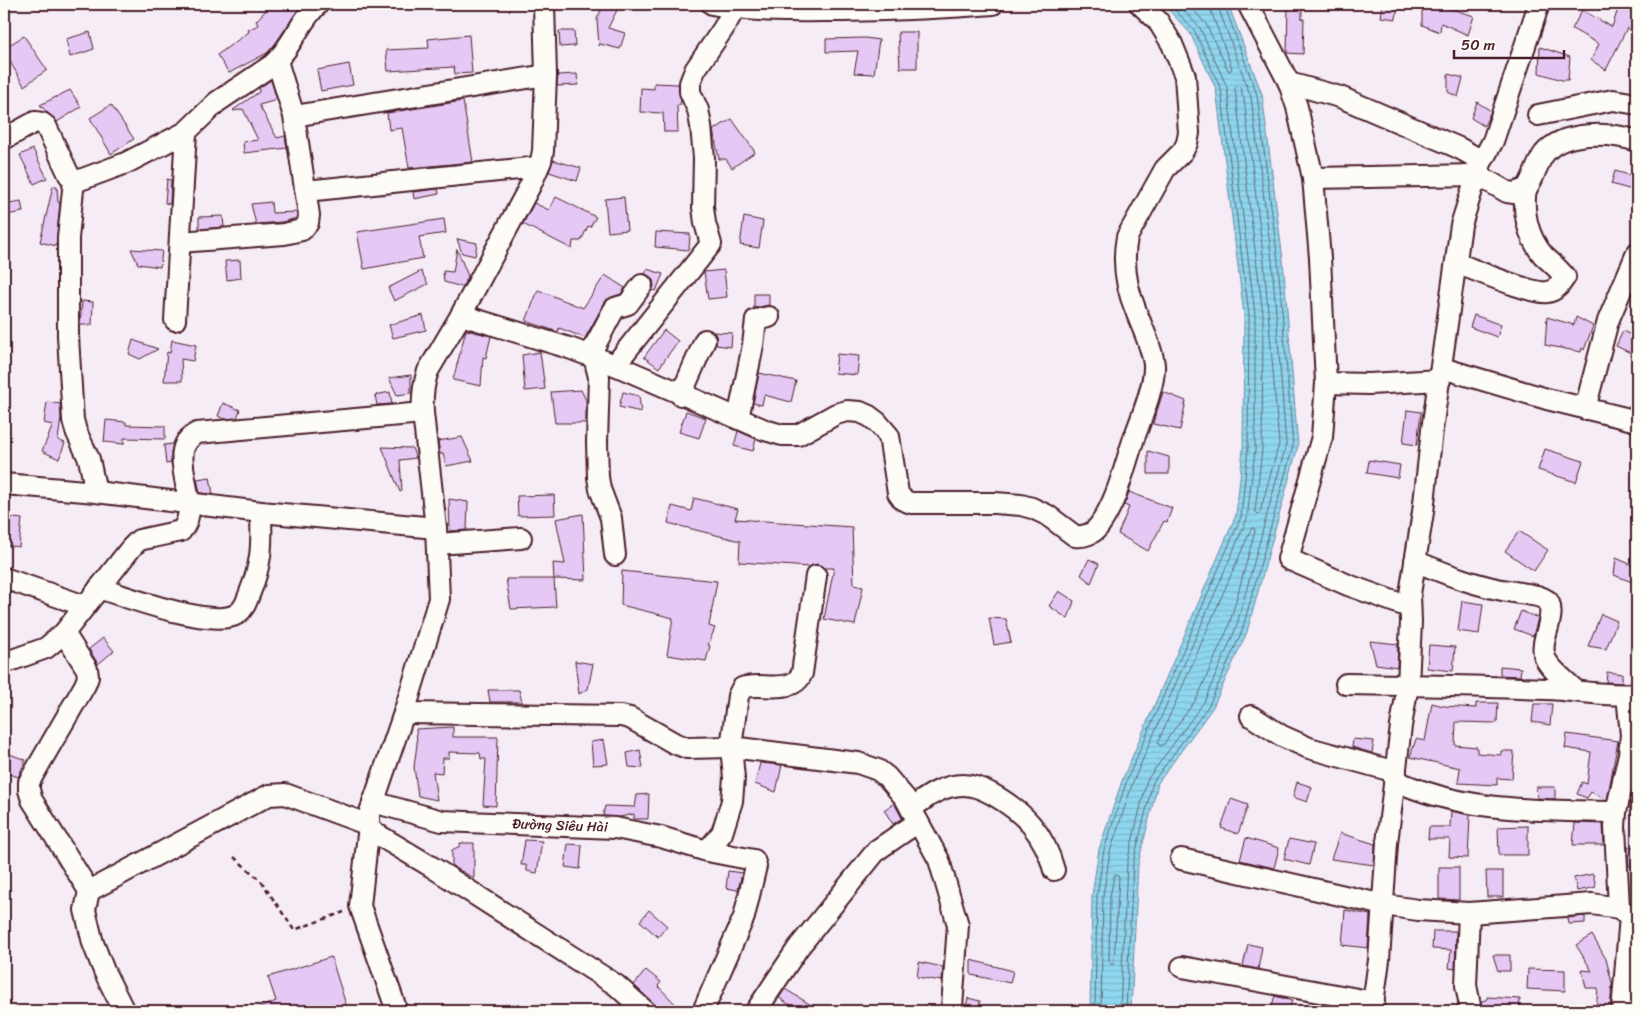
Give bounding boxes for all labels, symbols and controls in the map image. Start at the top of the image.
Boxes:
scale bar [1454,28,1564,60]
text: 50 m [1461,32,1496,58]
street label: Đường Siêu Hài [512,811,609,840]

